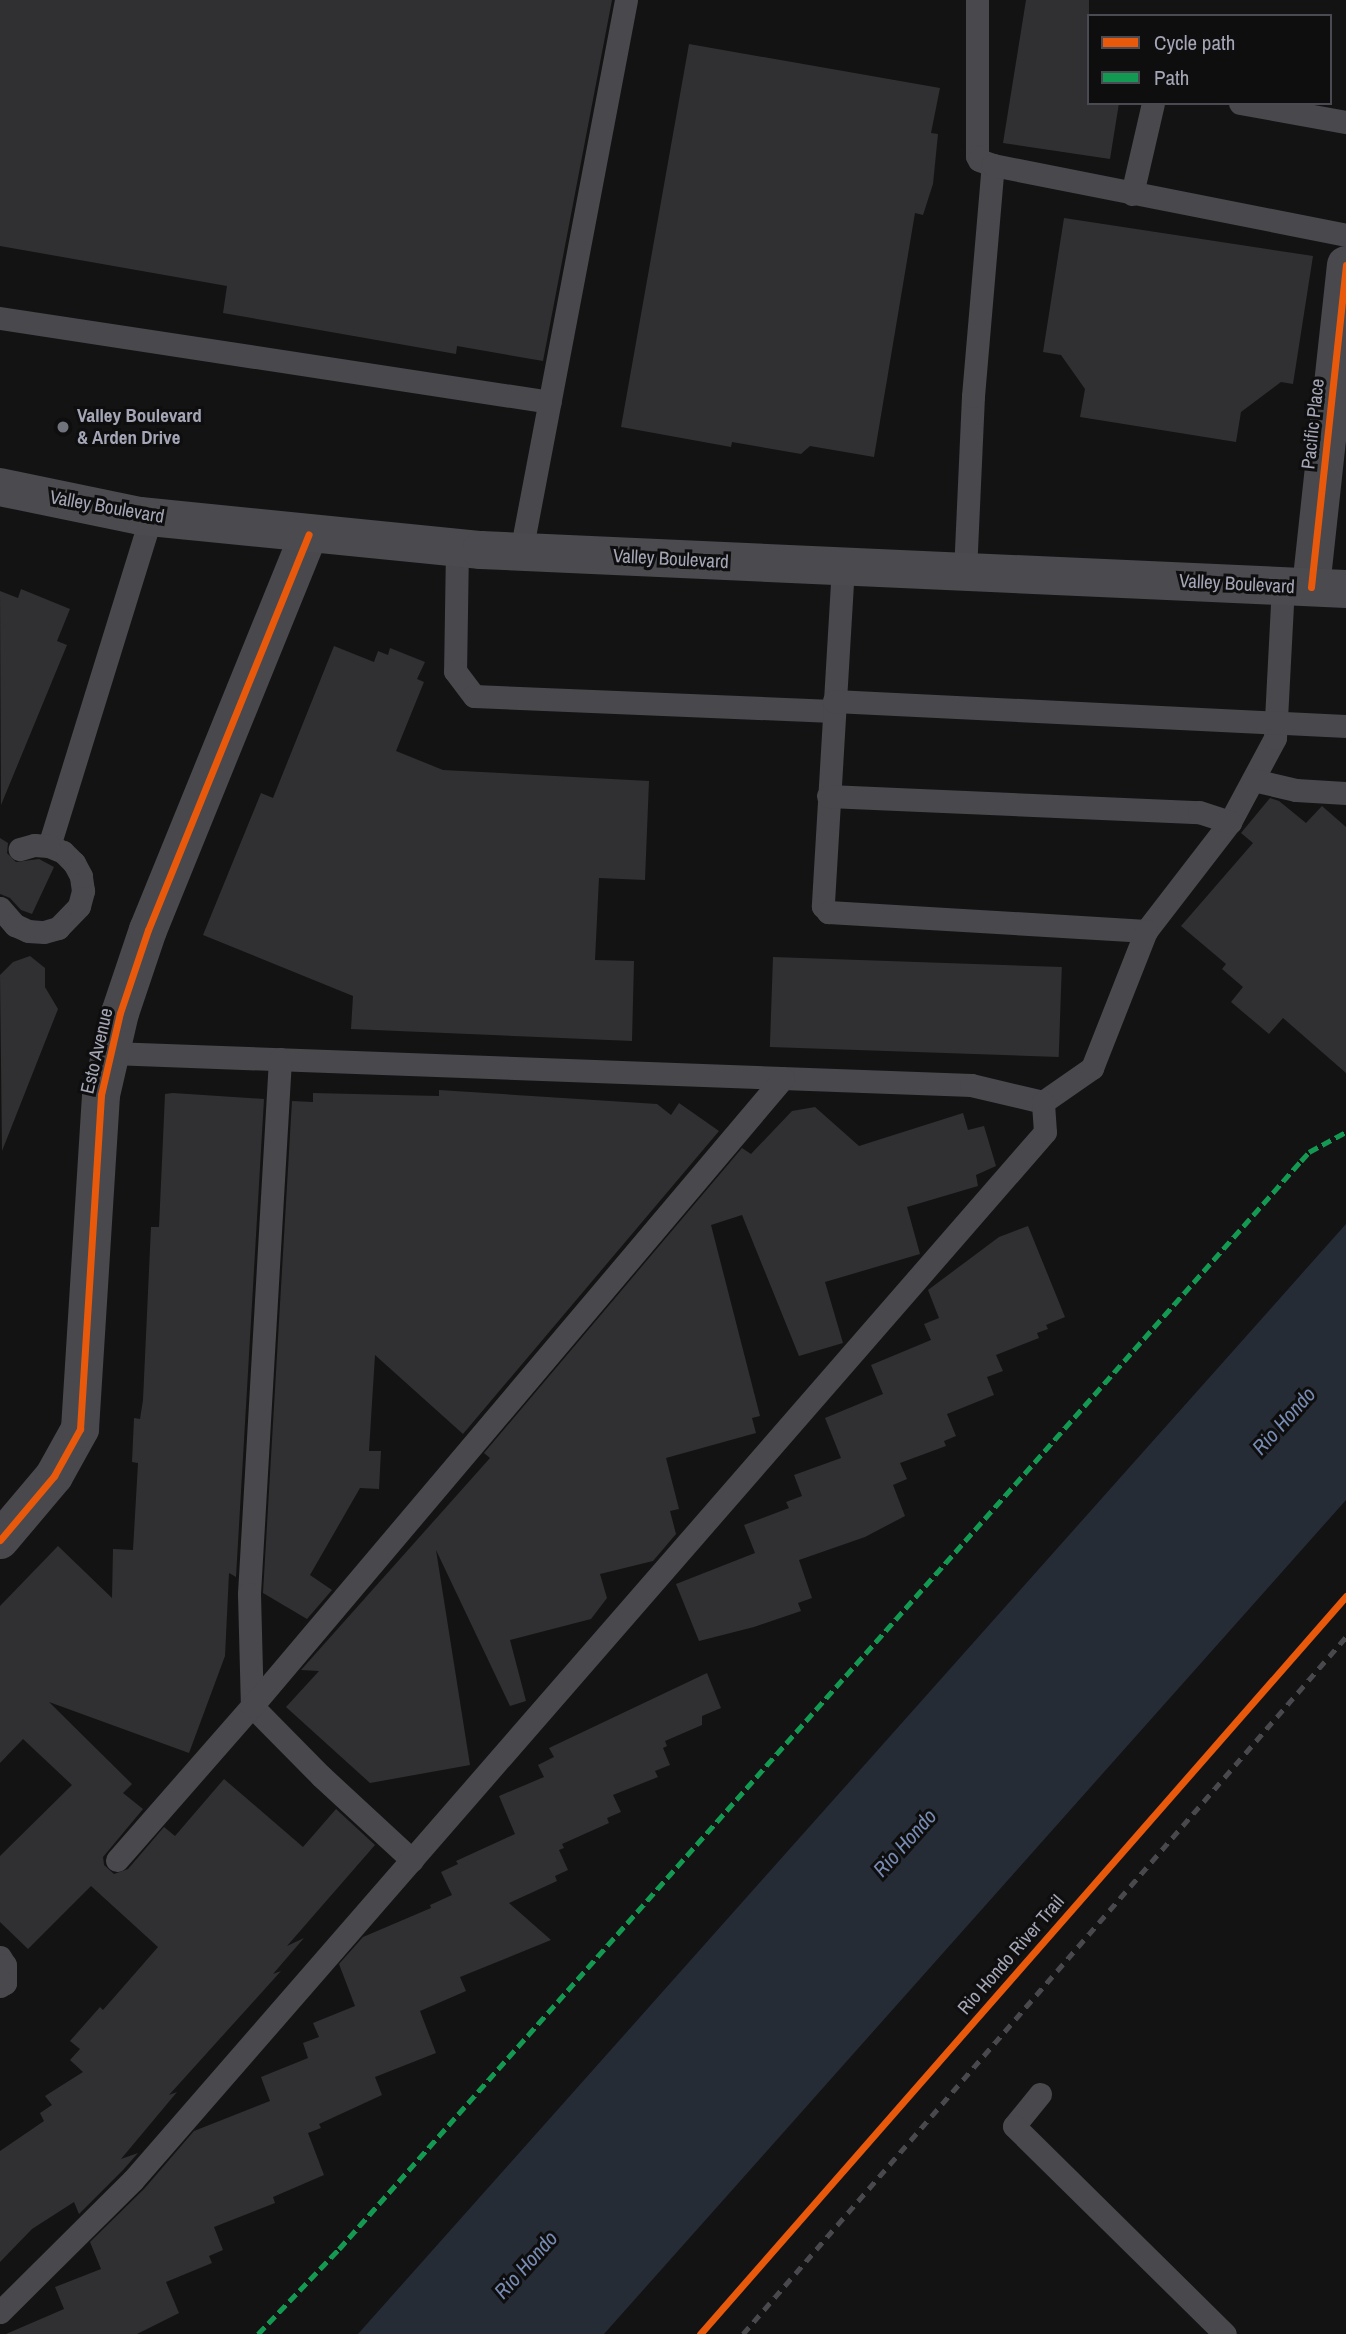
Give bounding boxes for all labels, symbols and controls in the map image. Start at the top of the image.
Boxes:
legend [1087,14,1332,105]
text: Cycle path [1154,28,1235,57]
text: Path [1154,63,1189,92]
street label: Pacific Place [1297,378,1329,470]
place label: Valley Boulevard & Arden Drive [77,405,202,449]
marker: Valley Boulevard & Arden Drive [55,419,71,435]
street label: Valley Boulevard [48,486,166,528]
street label: Valley Boulevard [613,545,729,573]
street label: Valley Boulevard [1179,570,1295,598]
street label: Esto Avenue [76,1006,118,1096]
water label: Rio Hondo [1247,1382,1321,1460]
water label: Rio Hondo [868,1804,942,1882]
street label: Rio Hondo River Trail [953,1891,1069,2019]
water label: Rio Hondo [489,2226,563,2304]

